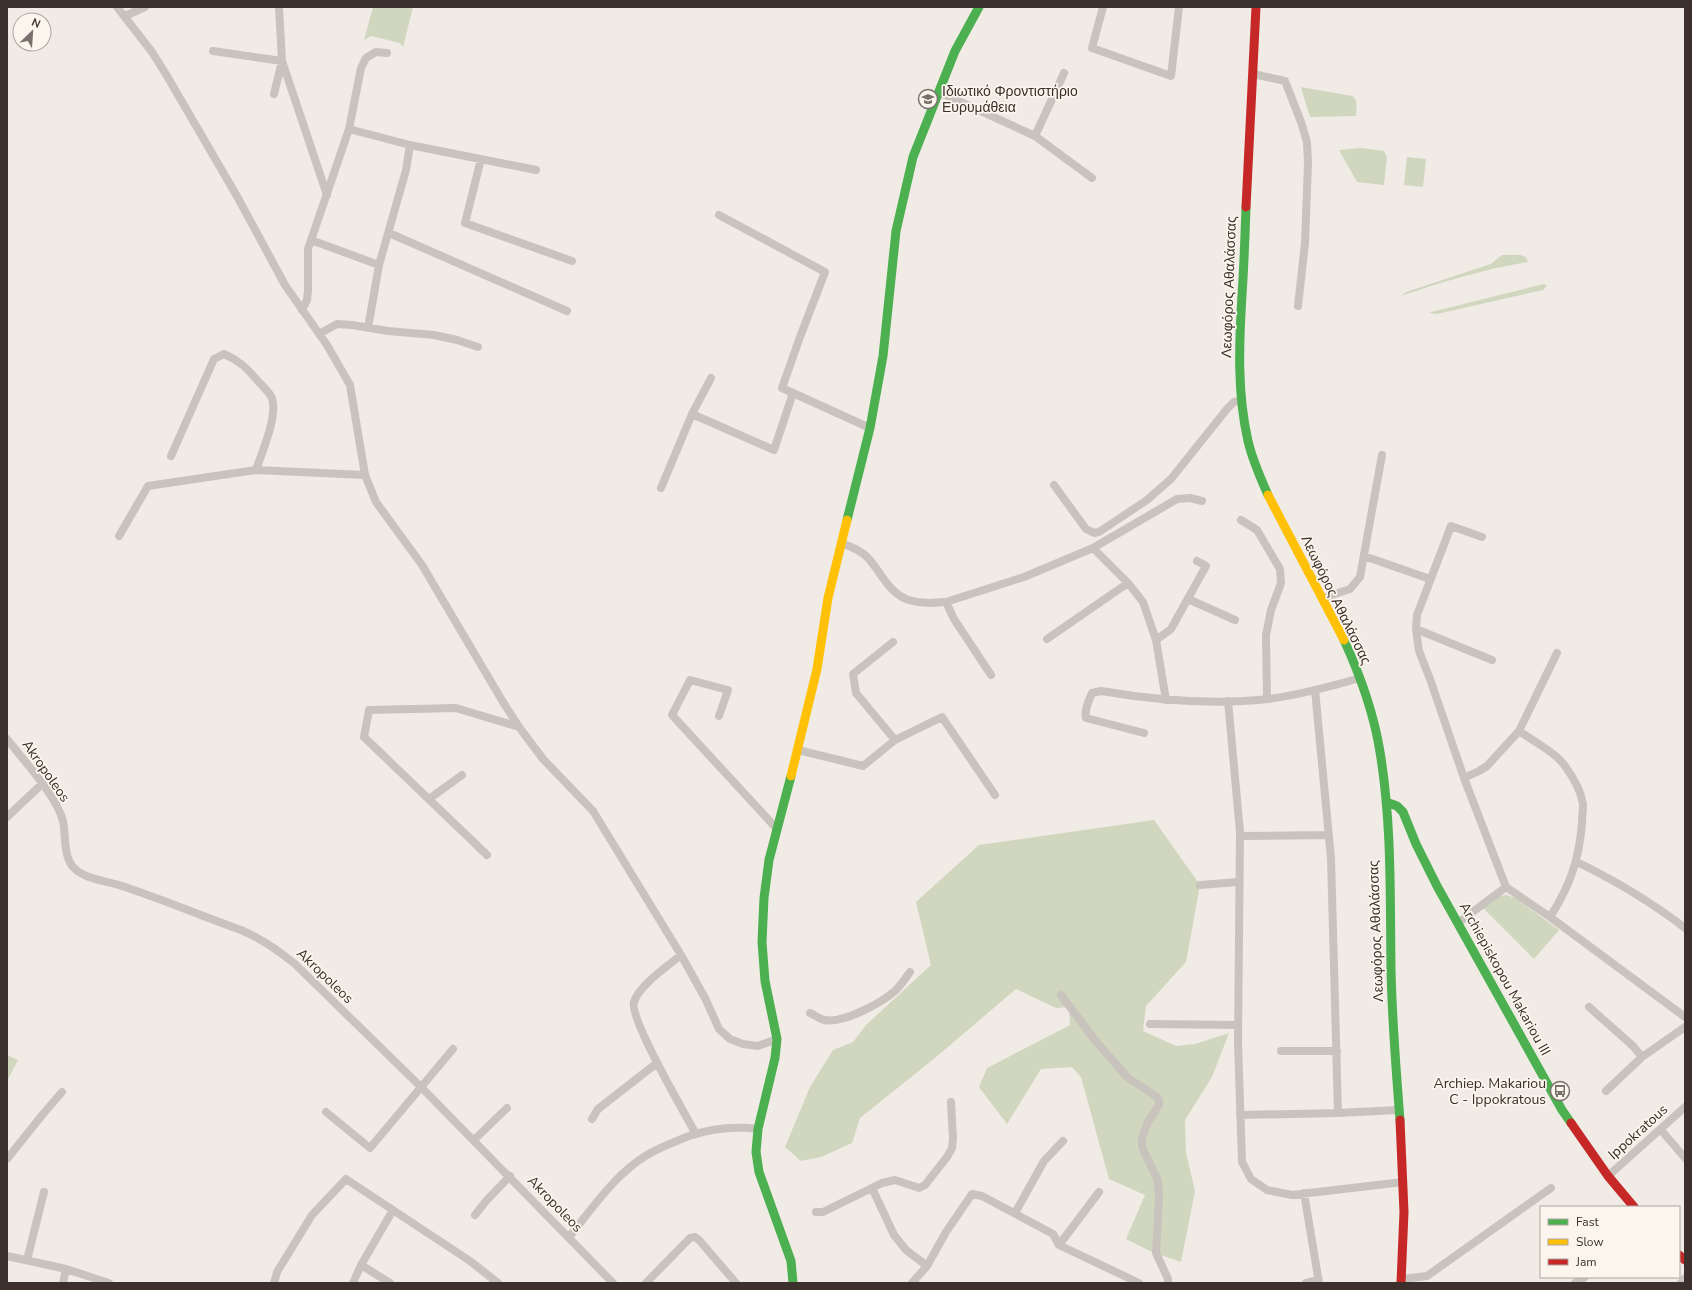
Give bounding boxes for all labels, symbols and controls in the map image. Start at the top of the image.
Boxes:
north arrow [12,12,52,52]
text: N [29,15,43,32]
place label: Ιδιωτικό Φροντιστήριο Ευρυμάθεια [942,82,1078,117]
school or university icon: Ιδιωτικό Φροντιστήριο Ευρυμάθεια [917,88,939,110]
street label: Λεωφόρος Αθαλάσσας [1217,216,1241,358]
street label: Λεωφόρος Αθαλάσσας [1296,532,1376,668]
street label: Akropoleos [18,736,75,806]
street label: Λεωφόρος Αθαλάσσας [1364,860,1388,1002]
street label: Archiepiskopou Makariou III [1455,899,1555,1059]
street label: Akropoleos [293,944,358,1008]
place label: Archiep. Makariou C - Ippokratous [1433,1074,1546,1109]
bus stop icon: Archiep. Makariou C - Ippokratous [1549,1080,1571,1102]
street label: Ippokratous [1604,1100,1672,1164]
street label: Akropoleos [523,1172,587,1237]
legend [1540,1206,1680,1278]
text: Fast [1576,1214,1599,1230]
text: Slow [1576,1234,1604,1250]
text: Jam [1575,1254,1597,1270]

